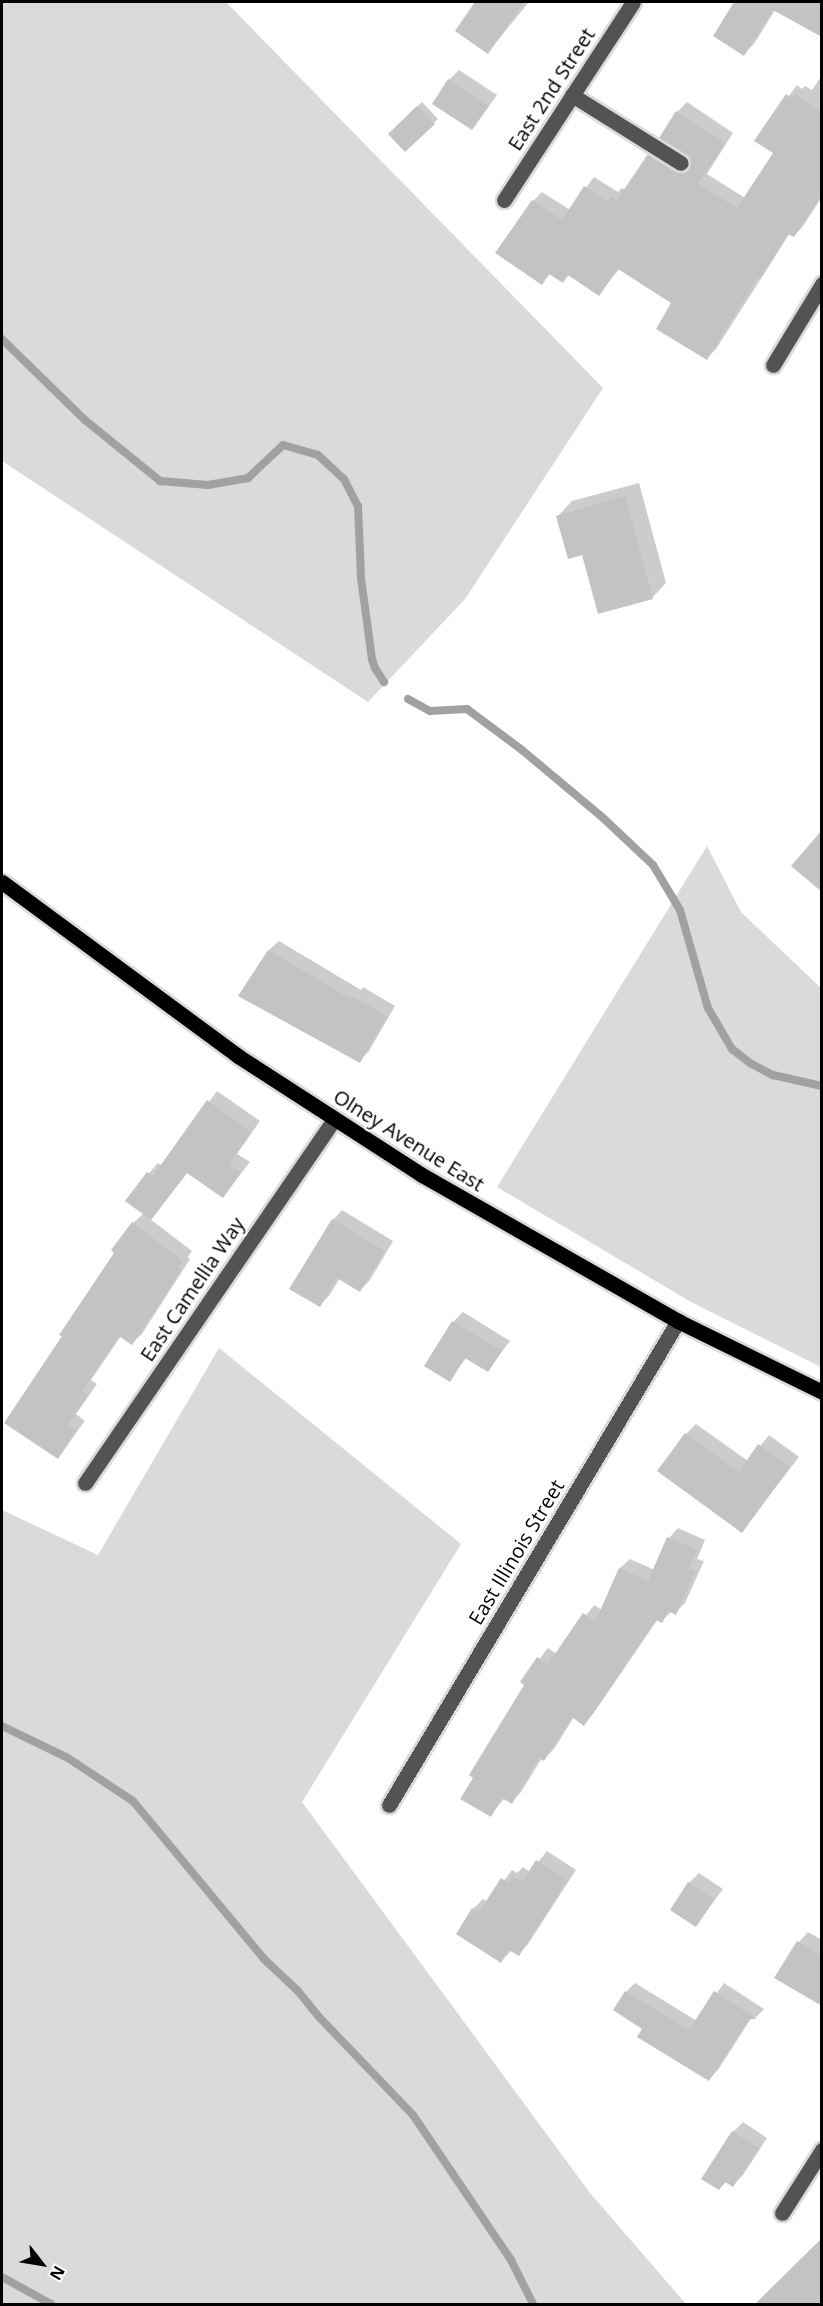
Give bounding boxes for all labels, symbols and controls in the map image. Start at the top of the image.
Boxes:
street label: East 2nd Street [503,23,599,155]
street label: Olney Avenue East [329,1084,489,1196]
street label: East Camellia Way [135,1212,249,1366]
street label: East Illinois Street [463,1475,569,1629]
north arrow [12,2234,72,2294]
text: N [45,2262,70,2285]

